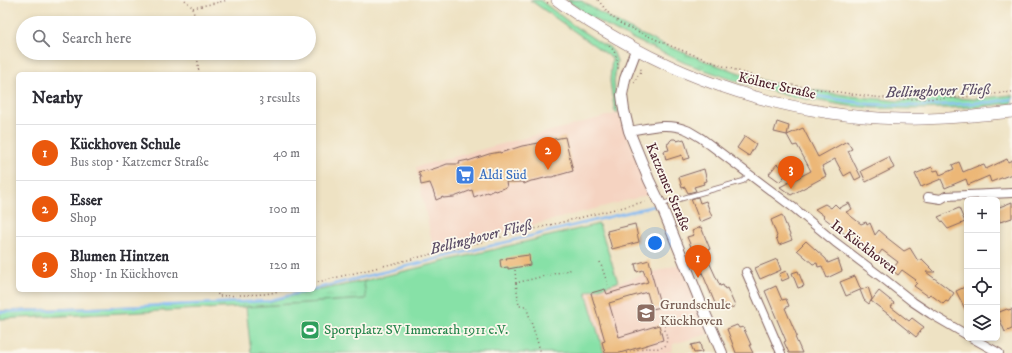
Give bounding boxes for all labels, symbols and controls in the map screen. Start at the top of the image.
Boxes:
search box [16,16,316,60]
icon: search [30,27,52,49]
text: Search here [62,29,131,48]
street label: Kölner Straße [736,68,818,104]
water label: Bellinghover Fließ [884,80,992,102]
text: Nearby [32,87,82,109]
text: 3 results [259,90,300,106]
text: Kückhoven Schule [70,135,181,154]
pin: 2 [535,137,561,170]
street label: Katzemer Straße [641,140,695,234]
text: 1 [43,145,47,161]
text: 40 m [273,145,300,161]
text: Bus stop · Katzemer Straße [70,154,209,170]
pin: 3 [778,156,804,189]
supermarket icon: Aldi Süd [454,164,476,186]
place label: Aldi Süd [479,166,527,184]
text: Esser [70,191,102,210]
map controls [964,197,1000,341]
button: + [964,197,1000,233]
text: 2 [42,201,48,217]
text: 100 m [269,201,300,217]
text: Shop [70,210,96,226]
water label: Bellinghover Fließ [427,215,535,259]
street label: In Kückhoven [827,216,901,278]
your location [645,233,665,253]
button: − [964,233,1000,269]
pin: 1 [685,245,711,278]
text: Blumen Hintzen [70,247,169,266]
text: 3 [43,257,47,273]
text: 120 m [269,257,300,273]
text: Shop · In Kückhoven [70,266,178,282]
button: locate [964,269,1000,305]
place label: Grundschule Kückhoven [660,296,731,330]
school or university icon: Grundschule Kückhoven [635,302,657,324]
button: layers [964,305,1000,341]
sports icon: Sportplatz SV Immerath 1911 e.V. [299,319,321,341]
place label: Sportplatz SV Immerath 1911 e.V. [324,321,508,339]

